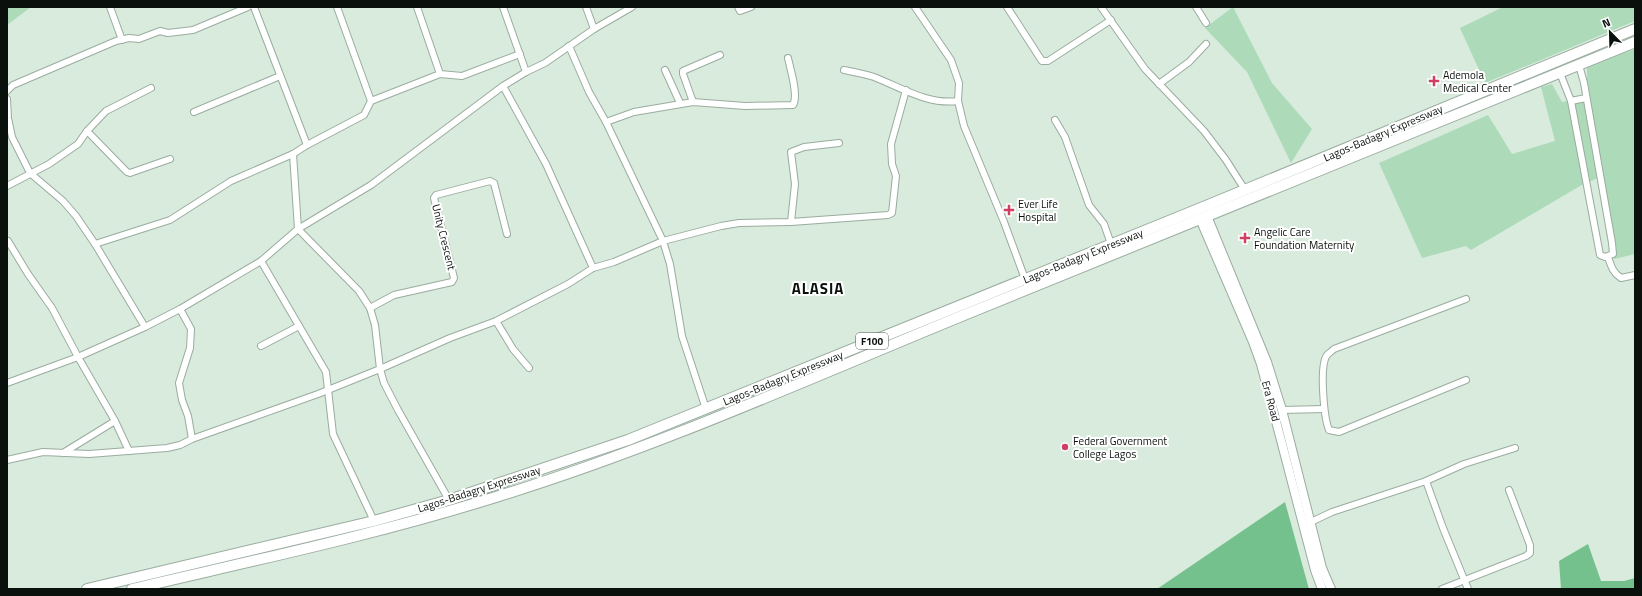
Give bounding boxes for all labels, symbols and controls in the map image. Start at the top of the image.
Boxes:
north arrow [1590,12,1630,52]
text: N [1599,14,1613,32]
place label: Ademola Medical Center [1443,67,1512,96]
marker: Ademola Medical Center [1428,75,1440,87]
street label: Lagos-Badagry Expressway [1321,100,1446,165]
place label: Ever Life Hospital [1018,196,1058,225]
street label: Unity Crescent [428,202,460,272]
marker: Ever Life Hospital [1003,204,1015,216]
street label: Lagos-Badagry Expressway [1021,224,1146,287]
place label: Angelic Care Foundation Maternity [1254,224,1355,253]
marker: Angelic Care Foundation Maternity [1239,232,1251,244]
district label: ALASIA [792,277,844,300]
road number: F100 [856,333,888,349]
street label: Lagos-Badagry Expressway [721,346,846,409]
street label: Era Road [1258,379,1284,423]
place label: Federal Government College Lagos [1073,433,1167,462]
marker: Federal Government College Lagos [1060,442,1070,452]
street label: Lagos-Badagry Expressway [416,461,543,516]

